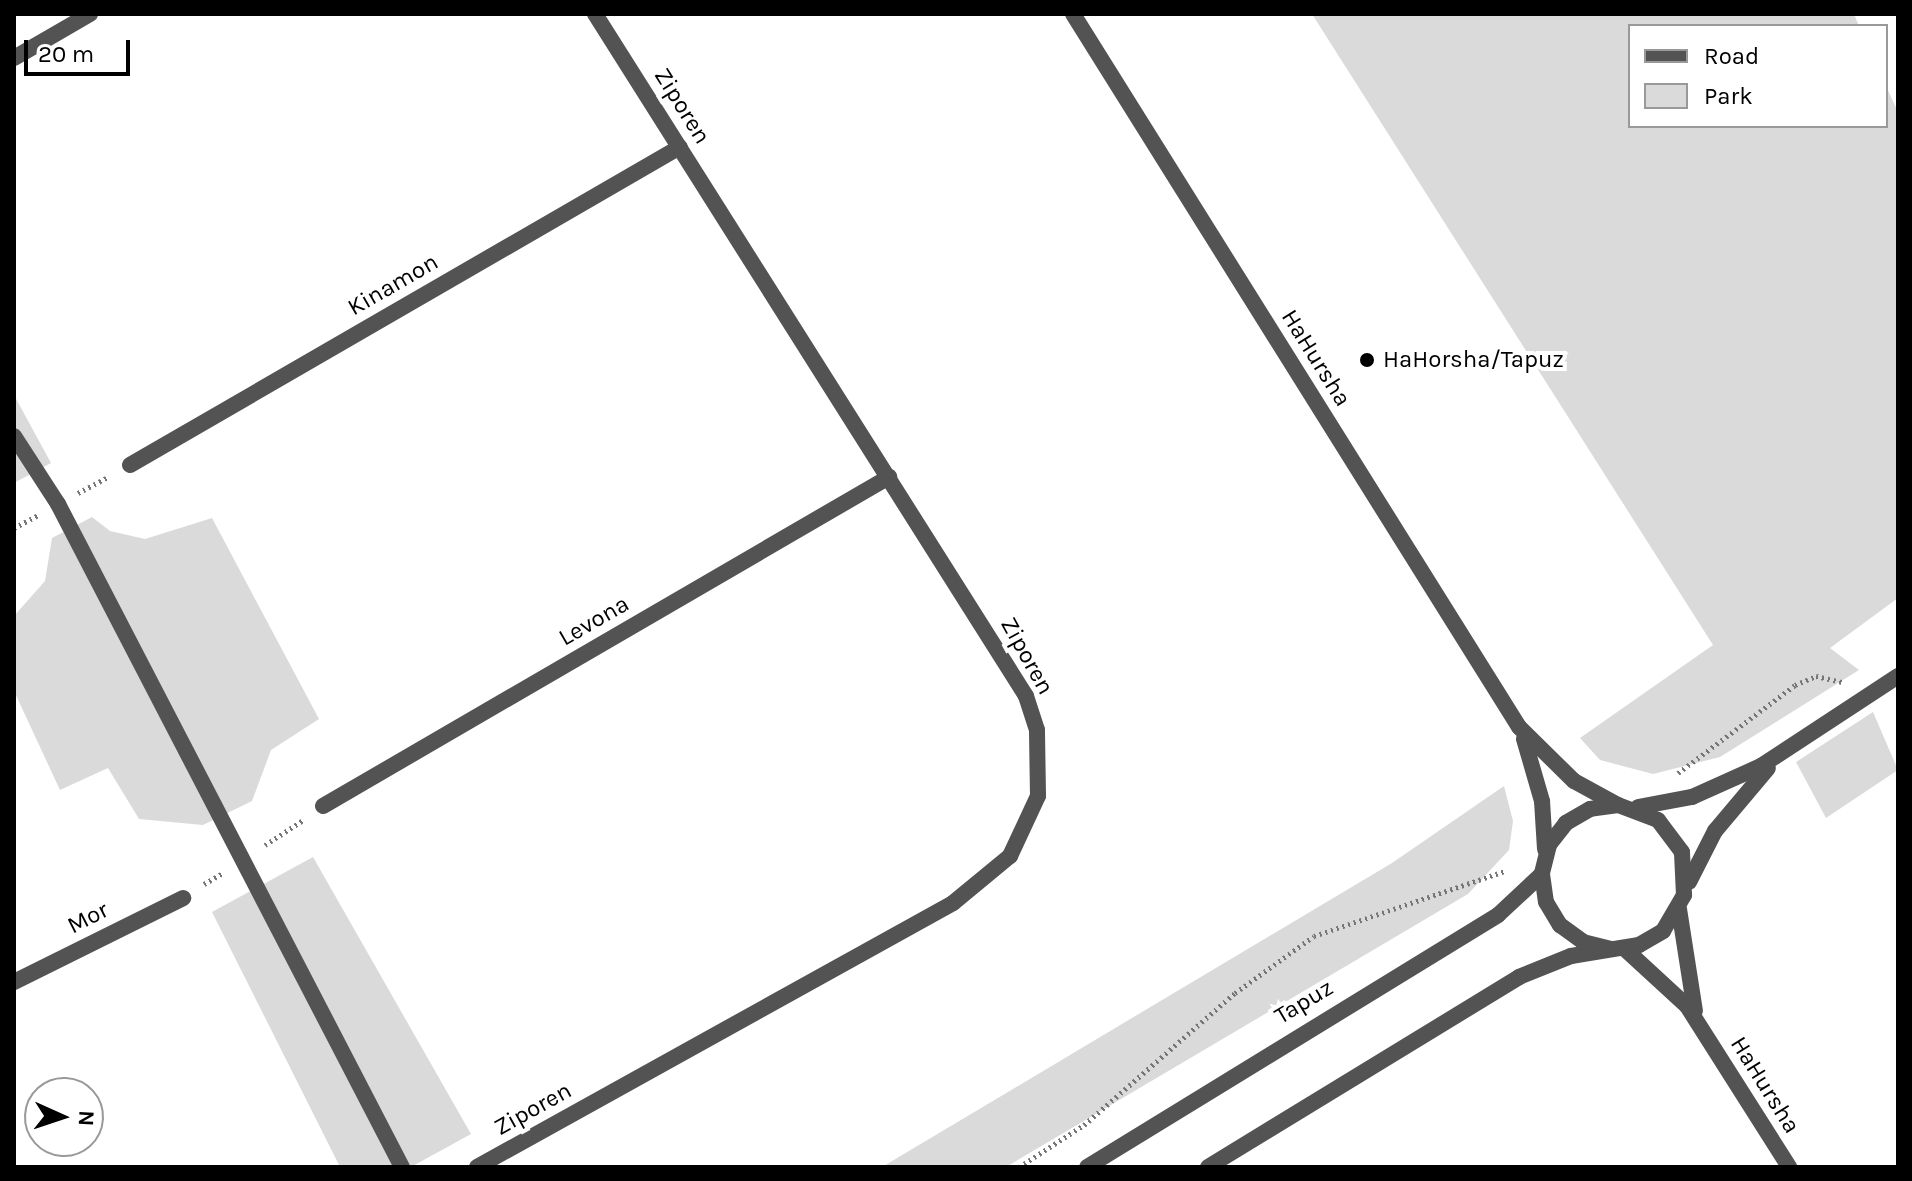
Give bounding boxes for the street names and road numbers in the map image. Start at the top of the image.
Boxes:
street label: Ziporen [648,63,716,149]
street label: Kinamon [343,248,443,322]
street label: HaHursha [1275,304,1357,412]
street label: Levona [554,589,634,653]
street label: Ziporen [994,612,1060,700]
street label: Mor [63,896,113,940]
street label: Tapuz [1270,973,1338,1031]
street label: HaHursha [1724,1031,1806,1139]
street label: Ziporen [489,1076,577,1142]

